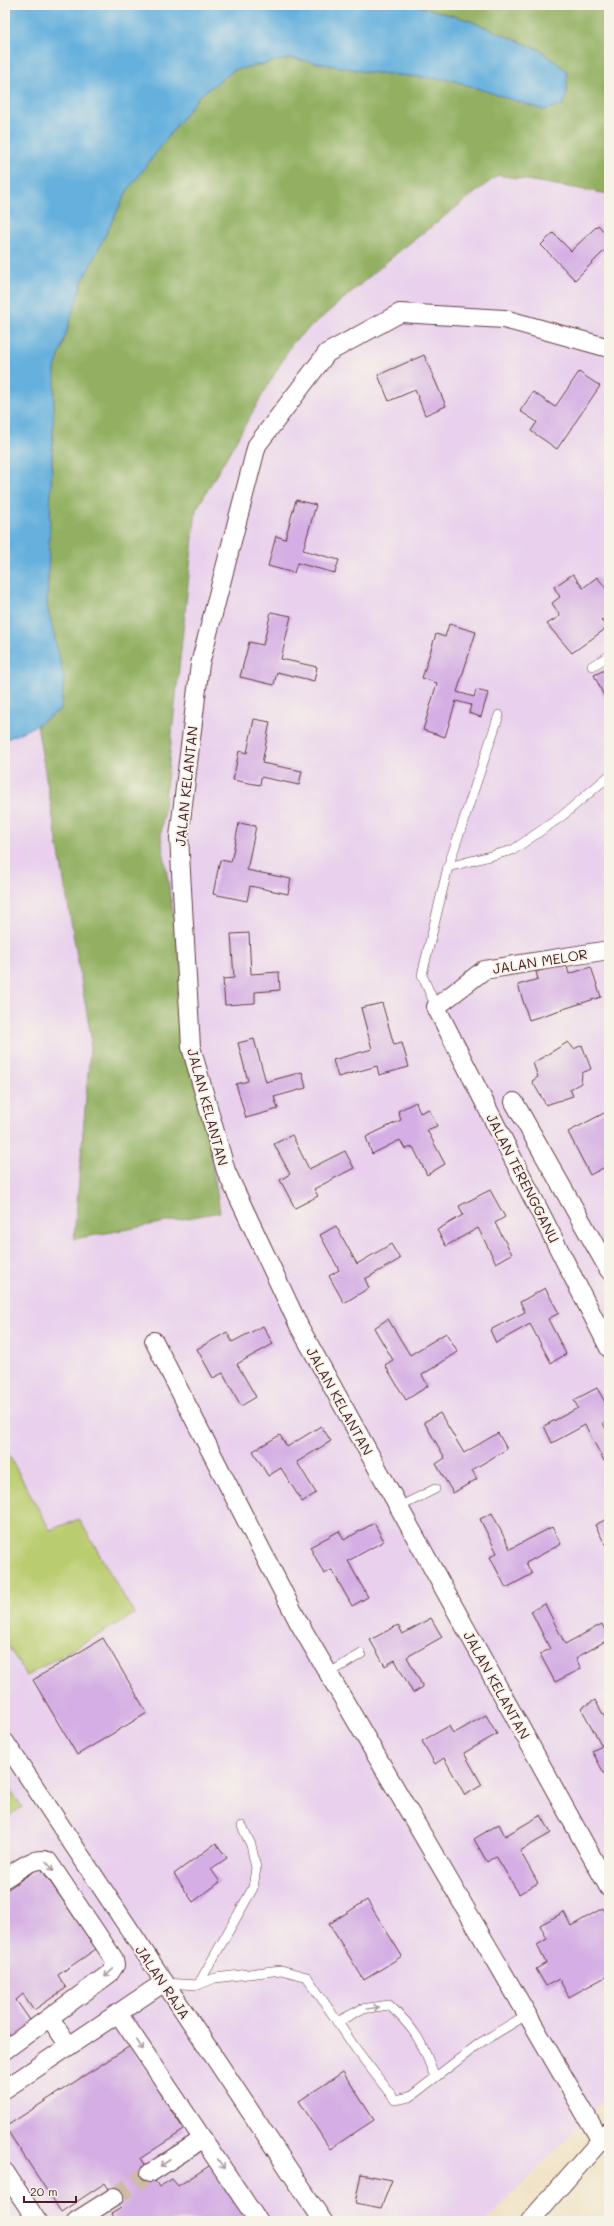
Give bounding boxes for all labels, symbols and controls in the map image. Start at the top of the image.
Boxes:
street label: JALAN KELANTAN [170,725,202,847]
street label: JALAN MELOR [491,944,589,978]
street label: JALAN KELANTAN [183,1046,233,1168]
street label: JALAN TERENGGANU [482,1110,564,1246]
street label: JALAN KELANTAN [302,1343,378,1459]
street label: JALAN KELANTAN [459,1627,535,1743]
one-way arrow [45,1861,54,1871]
street label: JALAN RAJA [131,1941,195,2023]
one-way arrow [104,1968,114,1978]
one-way arrow [366,2003,379,2011]
one-way arrow [136,2039,144,2050]
one-way arrow [160,2159,171,2167]
one-way arrow [216,2159,225,2170]
scale bar [24,2178,76,2204]
text: 20 m [30,2183,58,2199]

